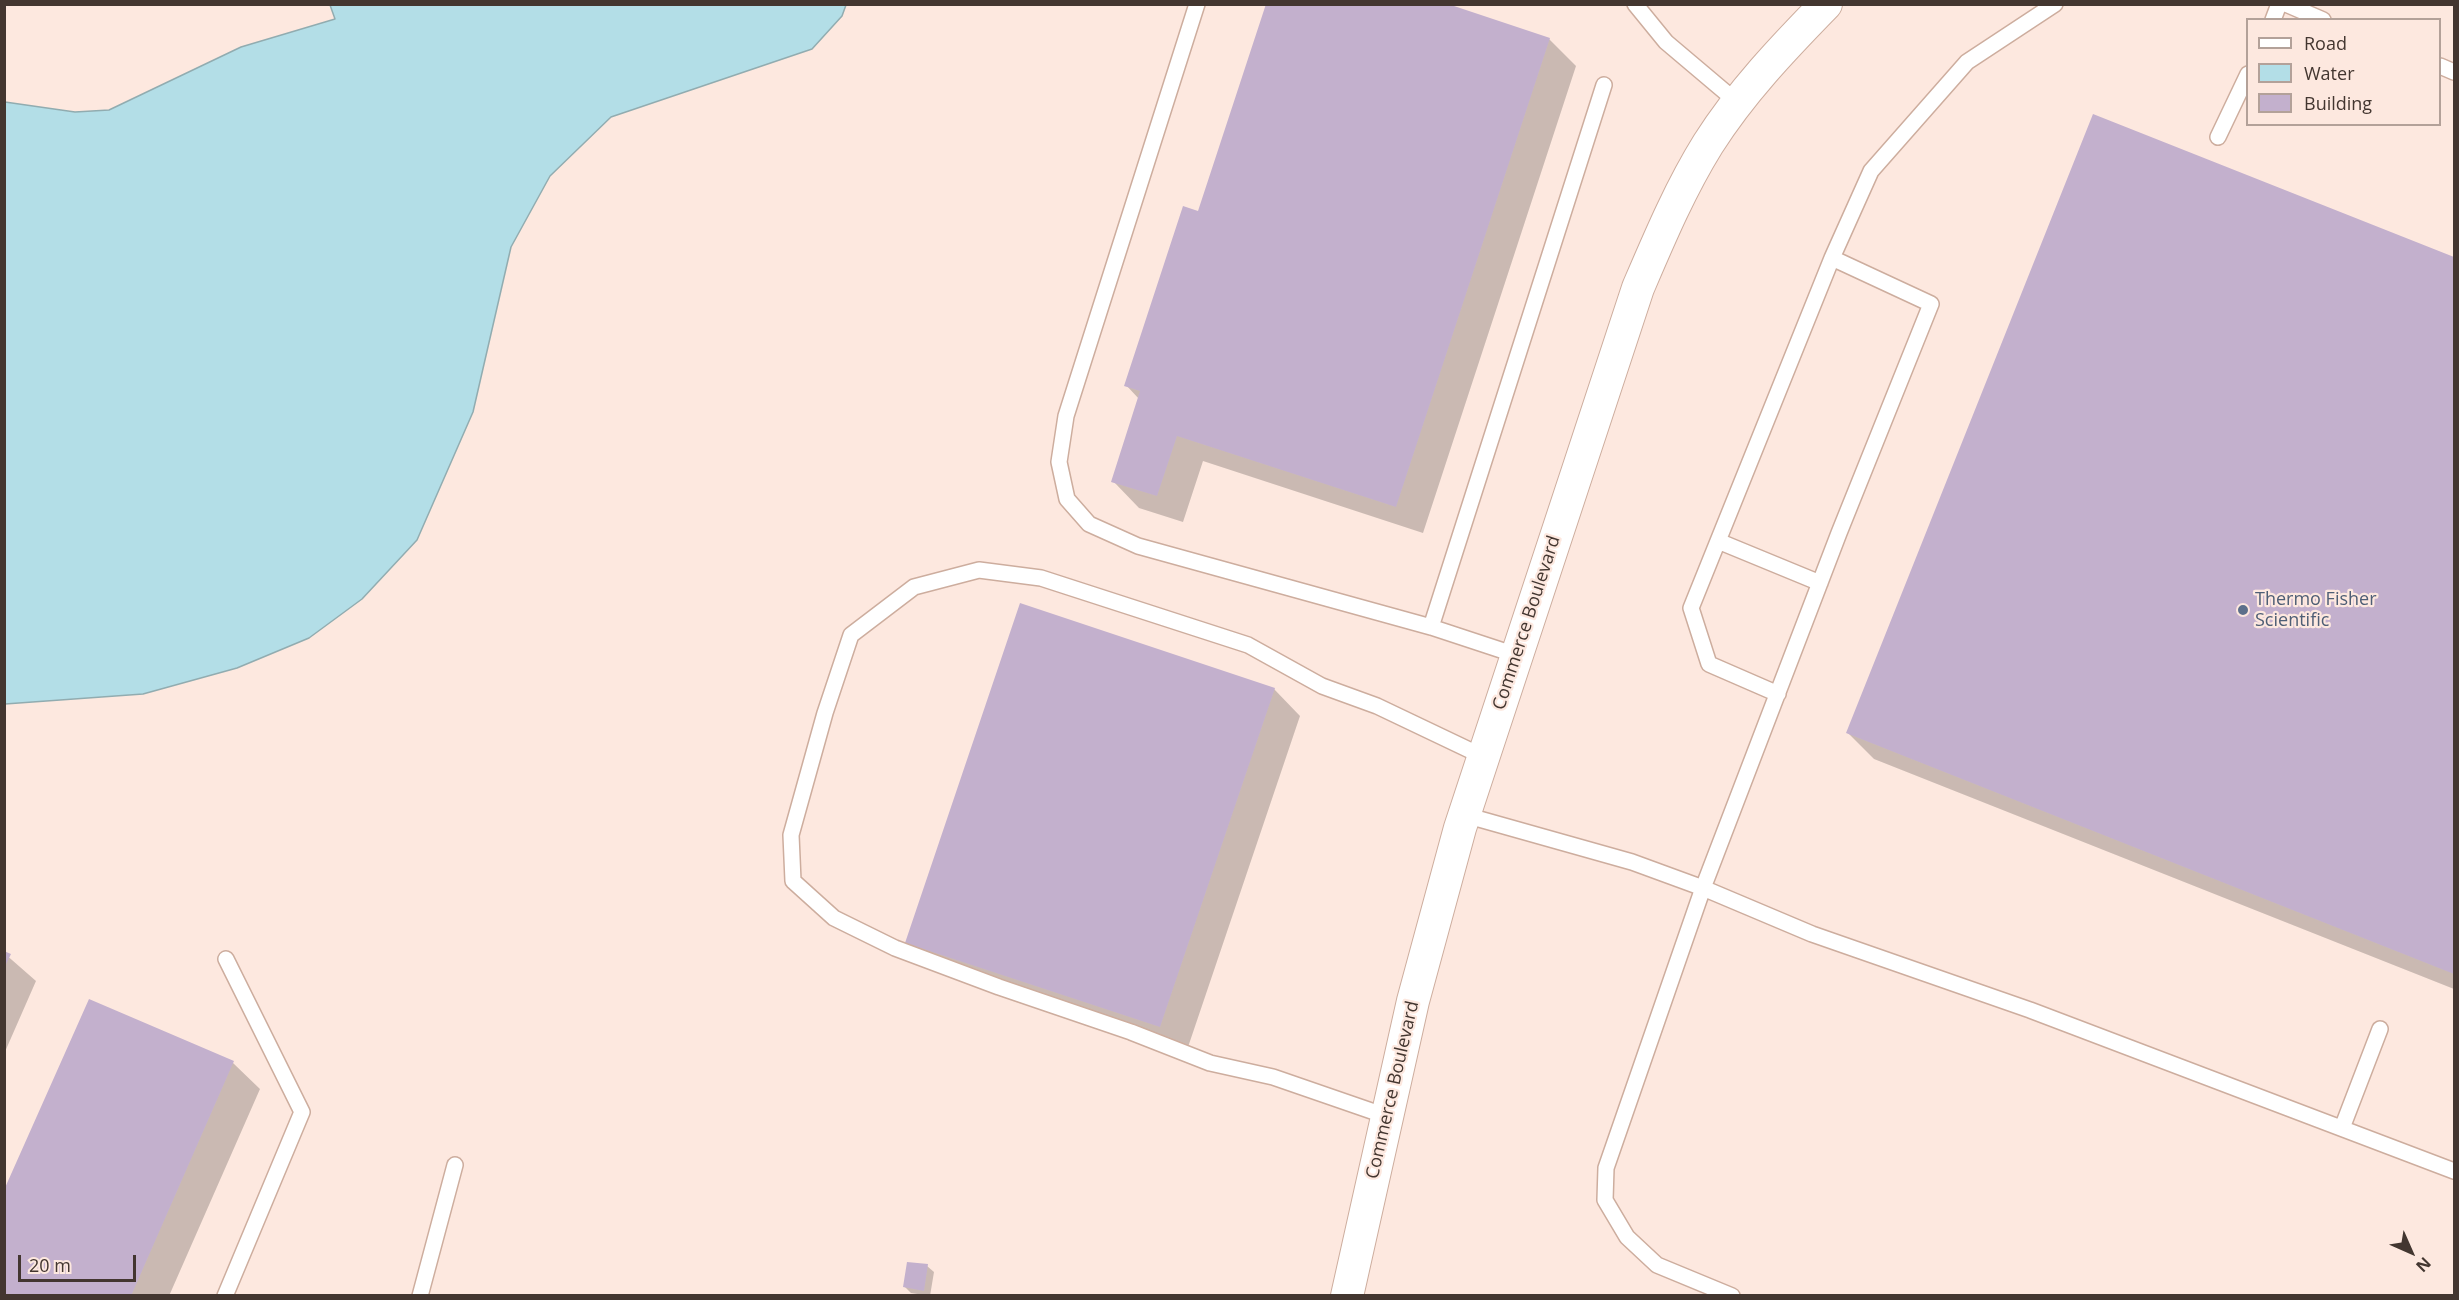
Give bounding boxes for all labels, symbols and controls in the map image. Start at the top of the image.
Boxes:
legend [2246,18,2441,126]
text: Road [2304,31,2347,55]
text: Water [2304,61,2355,85]
text: Building [2304,91,2372,115]
street label: Commerce Boulevard [1489,533,1565,713]
place label: Thermo Fisher Scientific [2255,589,2376,632]
marker: Thermo Fisher Scientific [2236,603,2250,617]
street label: Commerce Boulevard [1362,999,1424,1181]
north arrow [2381,1222,2441,1282]
scale bar [21,1243,140,1281]
text: N [2411,1252,2436,1277]
text: 20 m [29,1253,71,1277]

